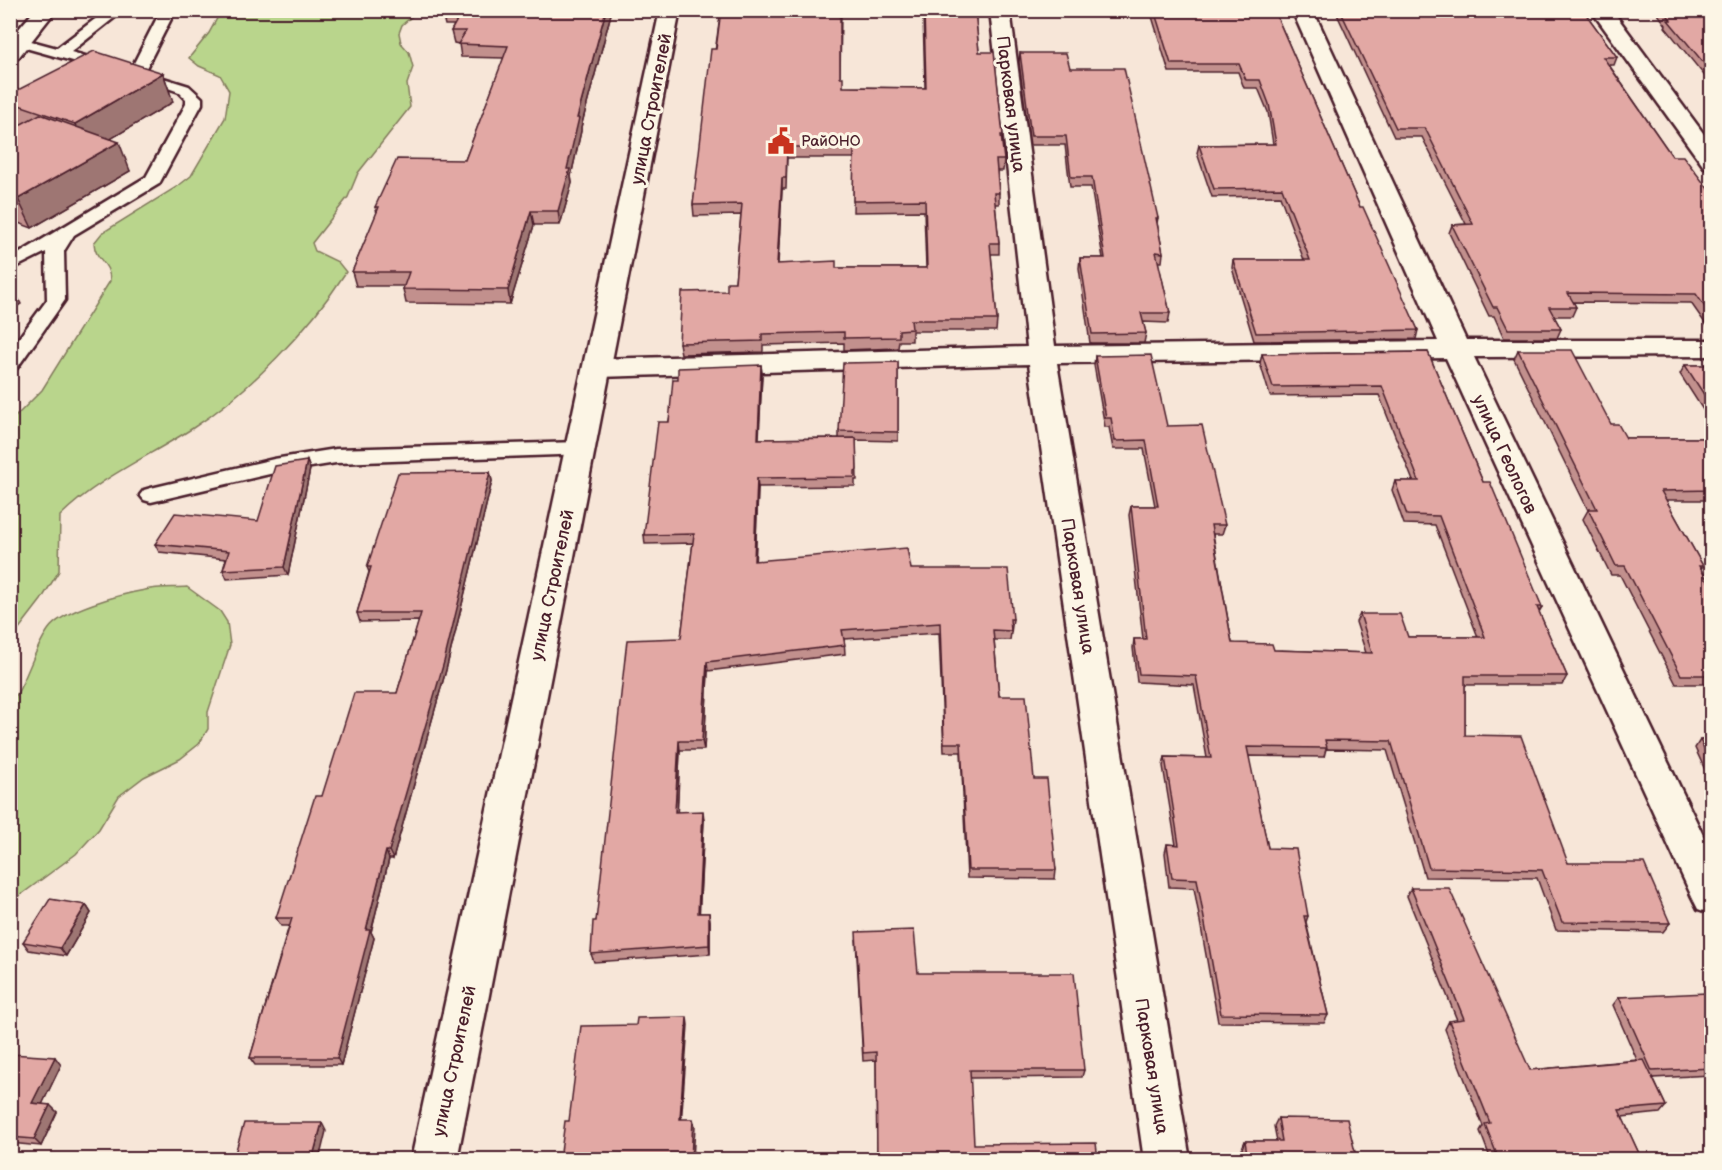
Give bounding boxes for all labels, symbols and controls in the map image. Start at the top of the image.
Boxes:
street label: улица Строителей [627,32,676,187]
street label: Парковая улица [992,34,1029,174]
public building icon: РайОНО [766,126,796,156]
place label: РайОНО [801,132,861,151]
street label: улица Геологов [1468,391,1542,518]
street label: улица Строителей [526,508,579,662]
street label: Парковая улица [1056,516,1099,656]
street label: улица Строителей [428,984,481,1138]
street label: Парковая улица [1130,996,1173,1136]

